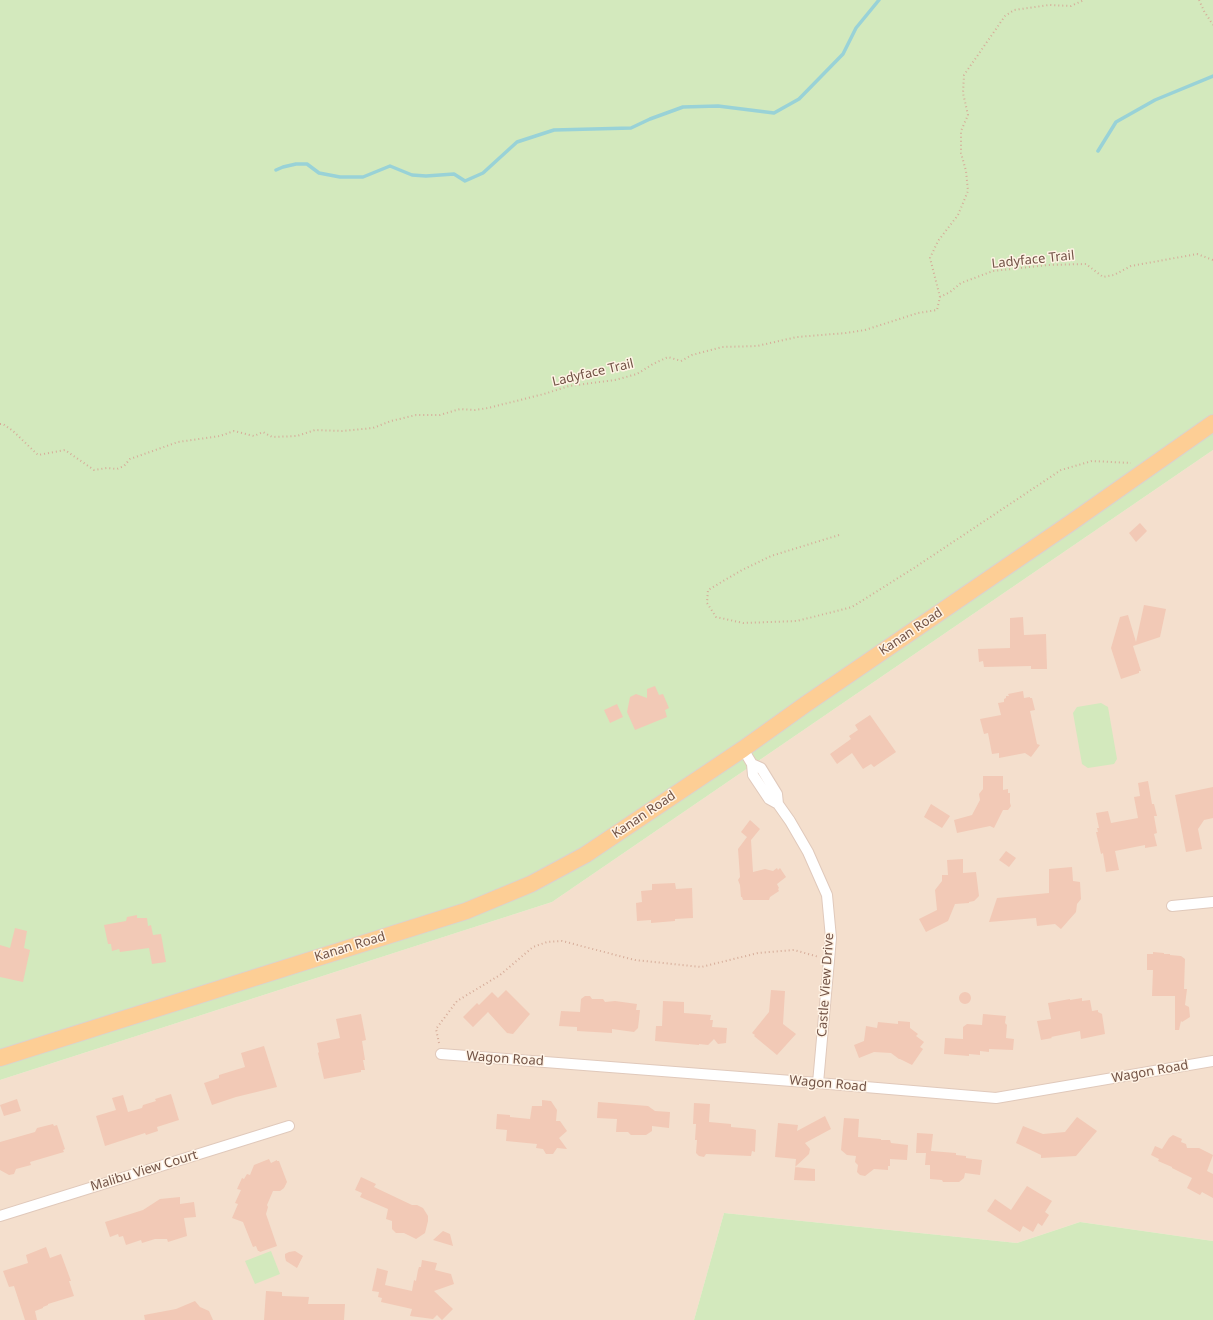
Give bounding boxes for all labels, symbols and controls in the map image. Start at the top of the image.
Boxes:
street label: Ladyface Trail [991,248,1075,272]
street label: Ladyface Trail [551,356,635,390]
street label: Kanan Road [876,605,946,659]
street label: Kanan Road [609,788,679,842]
street label: Kanan Road [313,929,387,965]
street label: Castle View Drive [815,932,837,1038]
street label: Wagon Road [466,1049,544,1069]
street label: Wagon Road [1110,1058,1190,1086]
street label: Wagon Road [789,1073,867,1095]
street label: Malibu View Court [89,1147,199,1195]

